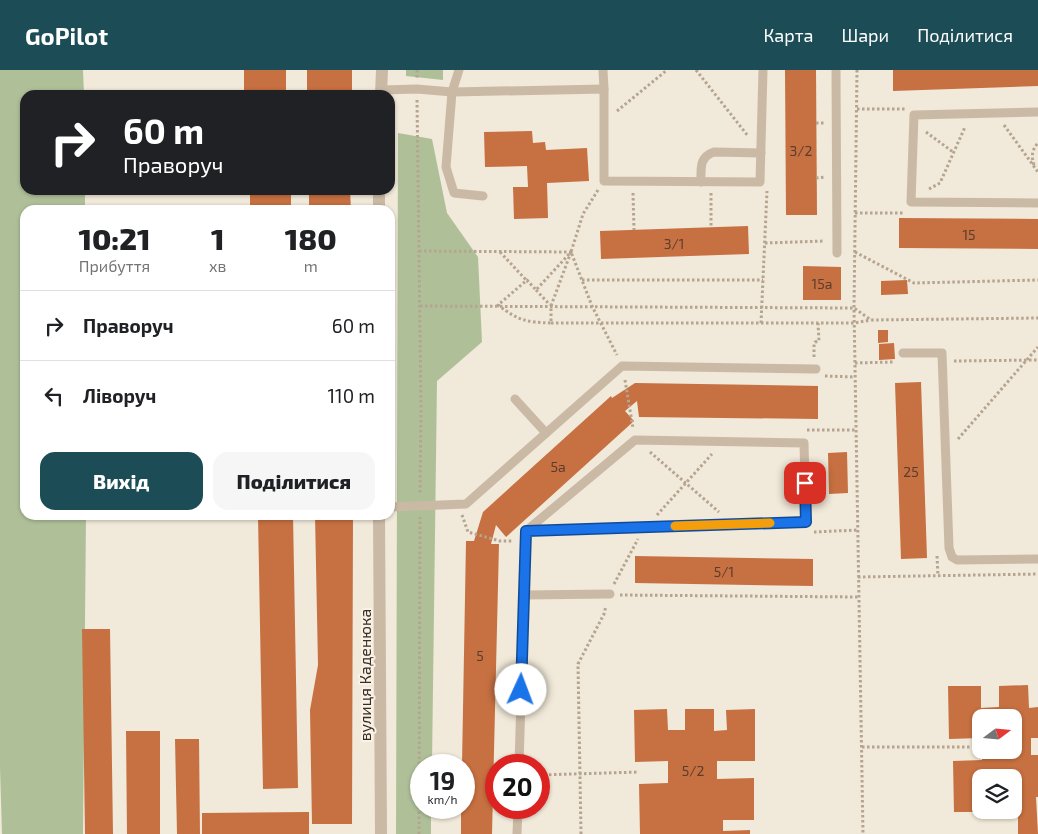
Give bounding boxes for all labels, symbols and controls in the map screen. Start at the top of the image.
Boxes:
text: GoPilot [25,21,108,50]
text: Карта [763,24,813,46]
text: Шари [841,24,889,46]
text: Поділитися [917,24,1013,46]
text: 60 m [123,109,204,151]
icon: right [40,110,105,175]
house number: 3/2 [790,142,813,159]
text: Праворуч [123,151,224,177]
text: 10:21 [78,220,151,256]
text: 1 [211,220,224,256]
text: 180 [285,220,337,256]
house number: 15 [962,226,976,243]
house number: 3/1 [664,235,684,252]
text: Прибуття [79,256,150,275]
text: хв [209,256,226,275]
text: m [304,256,318,275]
house number: 15а [812,275,832,292]
icon: right [40,312,68,340]
text: Праворуч [83,314,174,337]
text: 60 m [332,314,375,337]
icon: left [40,382,68,410]
text: Ліворуч [83,384,156,407]
text: 110 m [328,384,375,407]
button: Вихід [40,452,203,510]
button: Поділитися [213,452,375,510]
house number: 5а [550,458,566,475]
pin [784,462,826,504]
house number: 25 [903,463,919,480]
icon: arrive [791,469,819,497]
house number: 5/1 [714,563,734,580]
street label: вулиця Каденюка [355,609,375,741]
house number: 5 [476,647,484,664]
position arrow [494,663,546,715]
north arrow [972,709,1022,759]
map controls [972,709,1022,819]
speed limit sign: 20 [485,754,550,819]
house number: 5/2 [682,762,704,779]
text: 19 [430,765,455,795]
button: layers [972,769,1022,819]
text: km/h [428,792,457,806]

